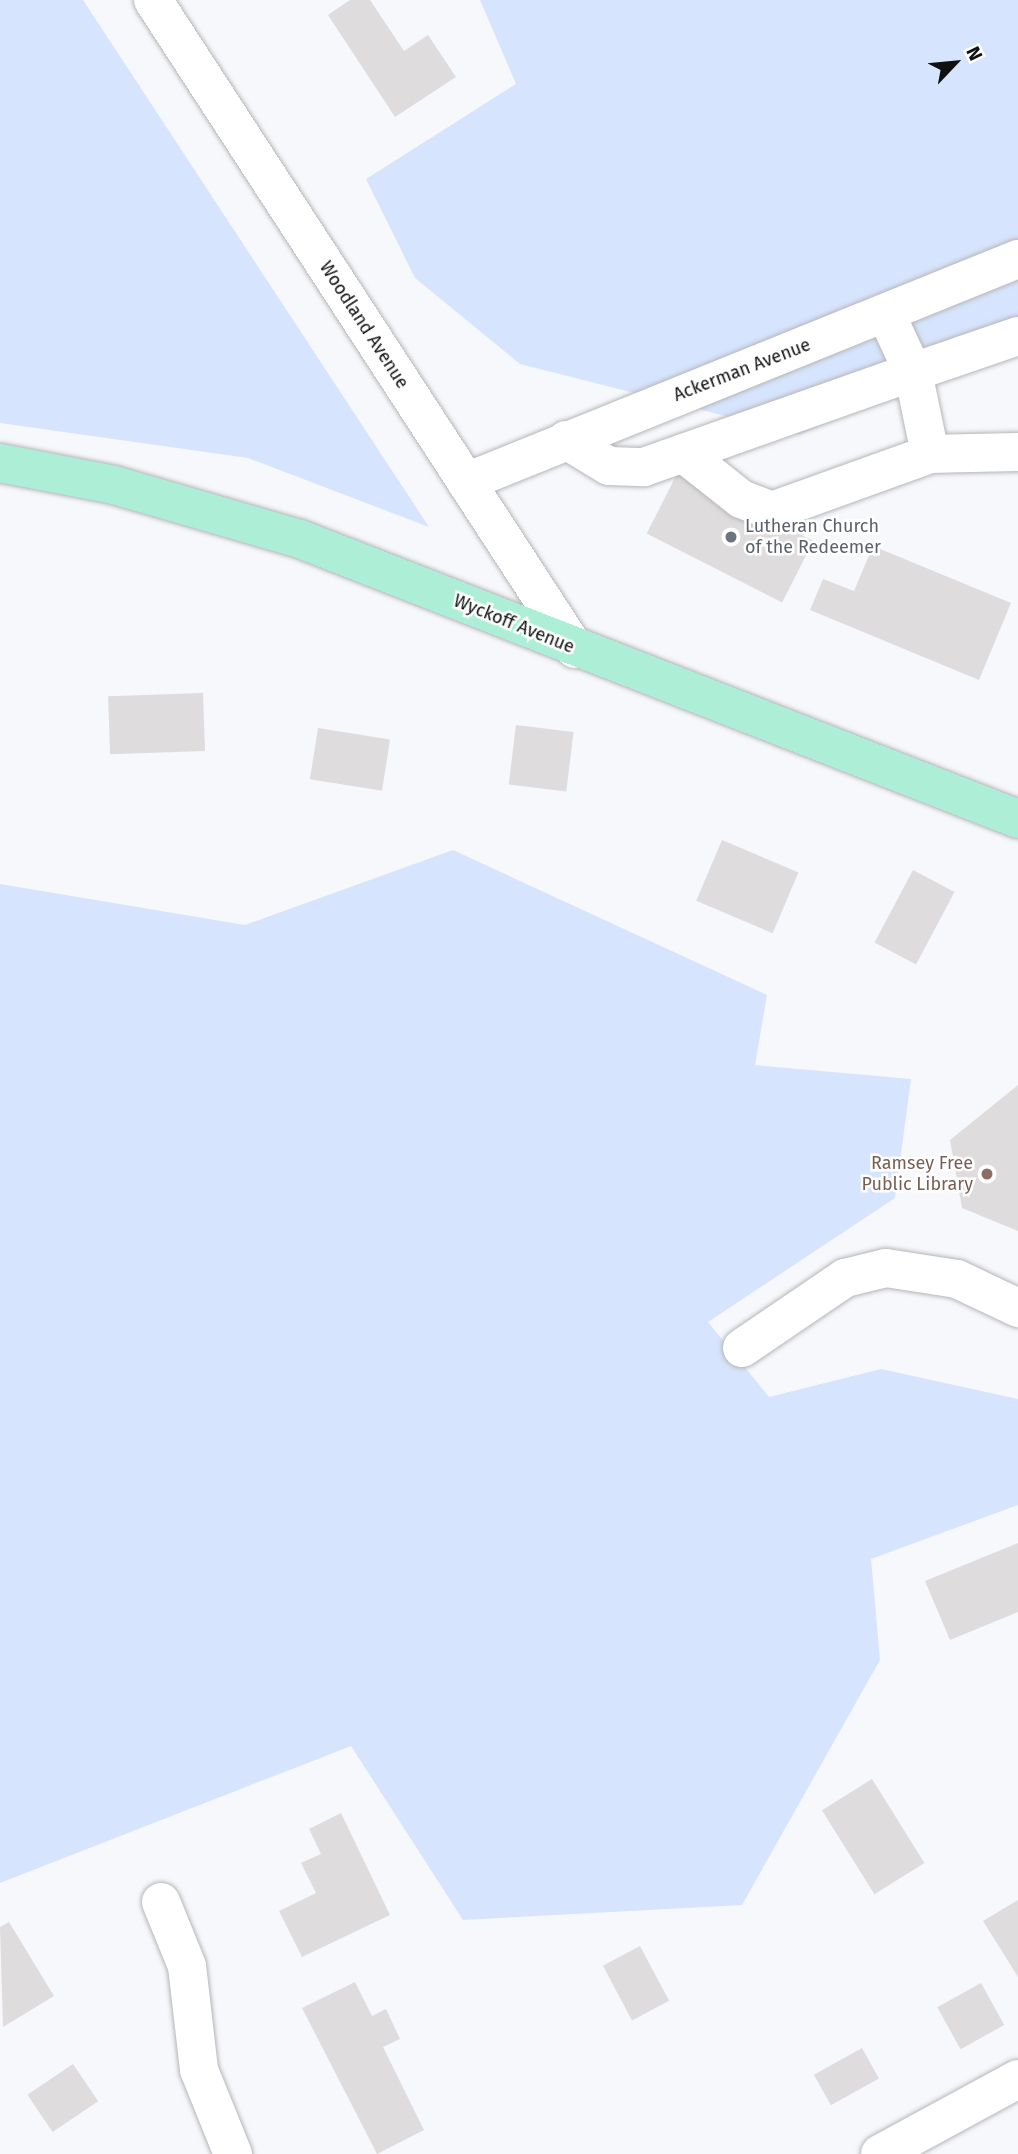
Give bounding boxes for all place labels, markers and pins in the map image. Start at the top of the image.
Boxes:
place label: Lutheran Church of the Redeemer [745,516,881,558]
marker: Lutheran Church of the Redeemer [723,529,739,545]
place label: Ramsey Free Public Library [861,1153,973,1196]
marker: Ramsey Free Public Library [979,1166,995,1182]

